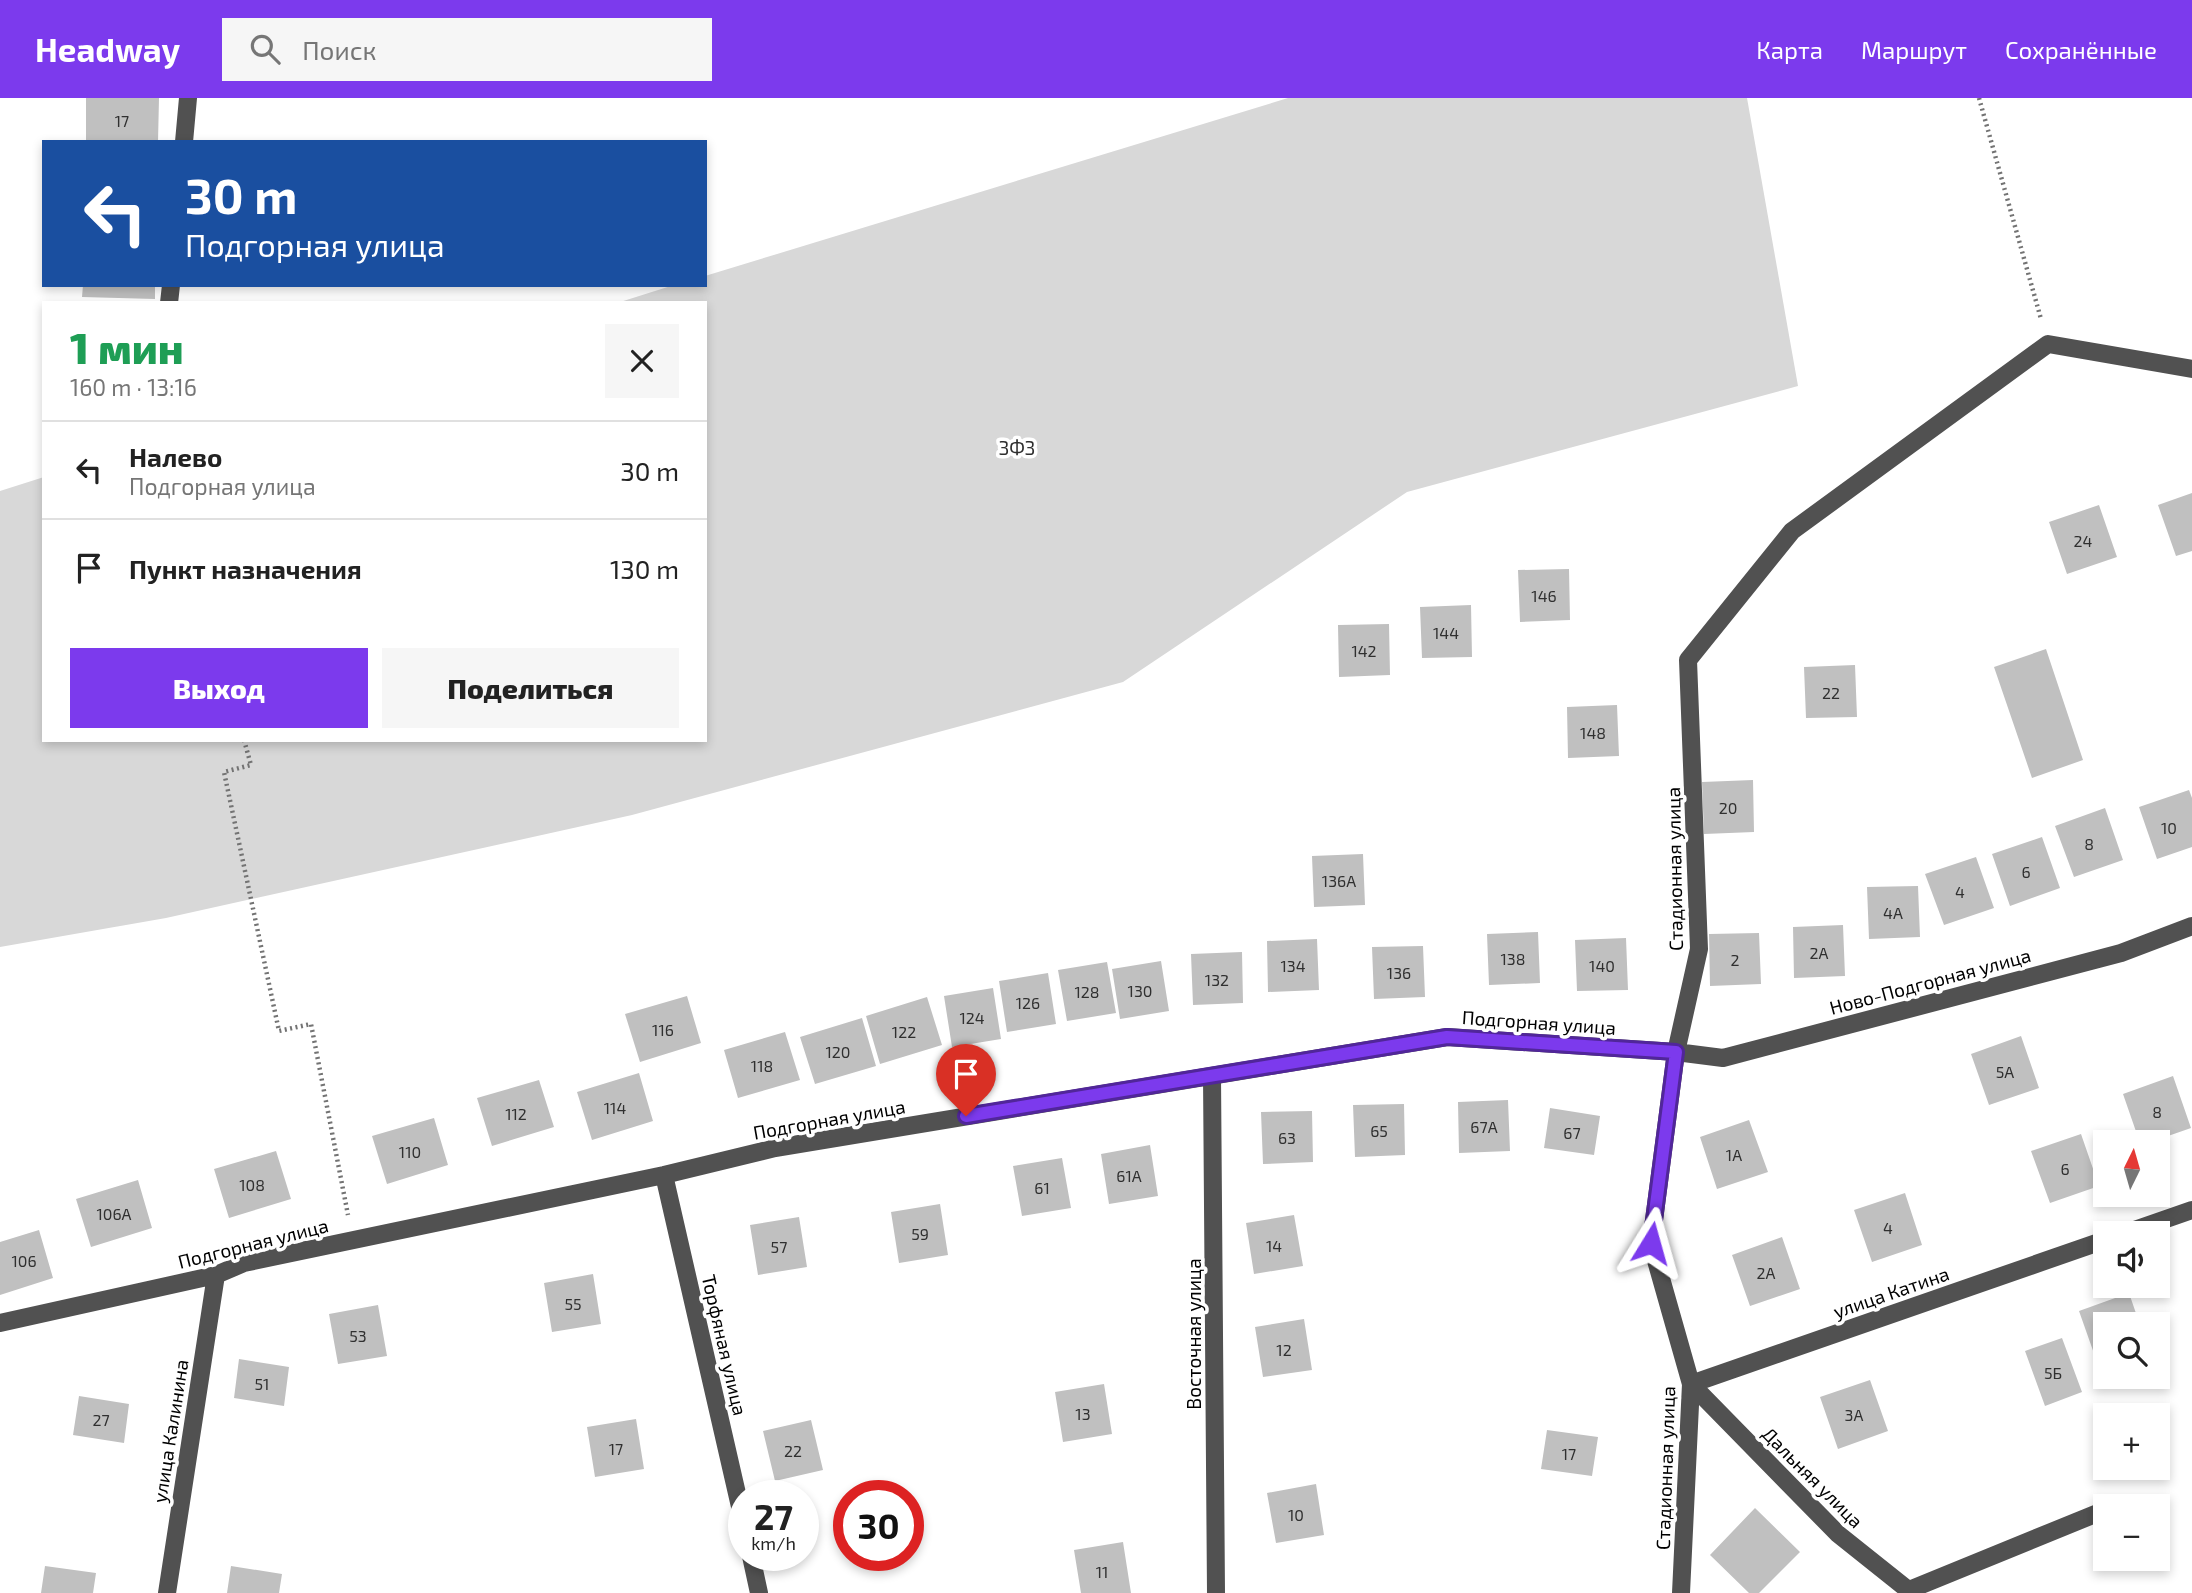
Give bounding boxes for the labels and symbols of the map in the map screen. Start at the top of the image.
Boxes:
house number: 17 [115,111,129,130]
park label: ЗФЗ [999,436,1035,459]
house number: 24 [2074,531,2093,550]
house number: 146 [1531,586,1557,605]
house number: 144 [1433,623,1459,642]
house number: 142 [1351,641,1377,660]
house number: 22 [1822,683,1840,702]
house number: 148 [1580,723,1606,742]
street label: Стадионная улица [1661,787,1688,951]
house number: 20 [1719,798,1737,817]
house number: 10 [2161,818,2177,837]
house number: 8 [2084,834,2094,853]
house number: 6 [2021,862,2031,881]
house number: 136А [1322,871,1356,890]
house number: 4 [1955,882,1965,901]
house number: 4А [1883,903,1903,922]
house number: 2А [1810,943,1829,962]
street label: Ново-Подгорная улица [1827,943,2034,1020]
house number: 138 [1501,949,1525,968]
house number: 2 [1731,950,1740,969]
house number: 134 [1280,956,1306,975]
house number: 140 [1589,956,1615,975]
house number: 136 [1387,963,1411,982]
house number: 132 [1205,970,1229,989]
house number: 130 [1128,981,1152,1000]
house number: 128 [1074,982,1100,1001]
house number: 126 [1016,993,1040,1012]
street label: Подгорная улица [1461,1005,1617,1040]
house number: 124 [959,1008,985,1027]
house number: 116 [652,1020,674,1039]
house number: 122 [892,1022,916,1041]
house number: 120 [825,1042,851,1061]
pin [936,1044,996,1116]
house number: 118 [751,1056,773,1075]
house number: 5А [1996,1062,2014,1081]
street label: Подгорная улица [751,1094,907,1145]
house number: 114 [604,1098,626,1117]
house number: 8 [2152,1102,2162,1121]
house number: 112 [505,1104,527,1123]
house number: 67А [1470,1117,1498,1136]
house number: 65 [1370,1121,1388,1140]
house number: 67 [1563,1123,1581,1142]
house number: 63 [1278,1128,1296,1147]
north arrow [2093,1130,2170,1208]
house number: 110 [399,1142,421,1161]
house number: 1А [1726,1145,1742,1164]
house number: 6 [2060,1159,2070,1178]
house number: 61А [1116,1166,1142,1185]
house number: 108 [239,1175,265,1194]
house number: 61 [1034,1178,1050,1197]
house number: 106А [96,1204,132,1223]
position arrow [1614,1206,1688,1280]
street label: Подгорная улица [175,1213,331,1274]
house number: 4 [1883,1218,1893,1237]
house number: 59 [911,1224,929,1243]
house number: 14 [1266,1236,1282,1255]
house number: 57 [771,1237,787,1256]
house number: 106 [11,1251,37,1270]
street label: Восточная улица [1182,1258,1206,1410]
street label: улица Катина [1830,1261,1952,1324]
house number: 2А [1757,1263,1776,1282]
street label: Торфяная улица [697,1272,752,1418]
house number: 55 [564,1294,582,1313]
house number: 53 [349,1326,367,1345]
house number: 12 [1276,1340,1292,1359]
street label: улица Калинина [147,1358,194,1504]
house number: 5Б [2044,1363,2062,1382]
house number: 51 [255,1374,269,1393]
street label: Стадионная улица [1651,1386,1680,1550]
house number: 13 [1075,1404,1091,1423]
house number: 3А [1845,1405,1863,1424]
house number: 27 [92,1410,110,1429]
street label: Дальняя улица [1757,1422,1868,1533]
house number: 17 [609,1439,623,1458]
house number: 22 [784,1441,802,1460]
house number: 17 [1562,1444,1576,1463]
speed limit sign: 30 [833,1480,924,1571]
house number: 10 [1288,1505,1304,1524]
house number: 11 [1096,1562,1108,1581]

